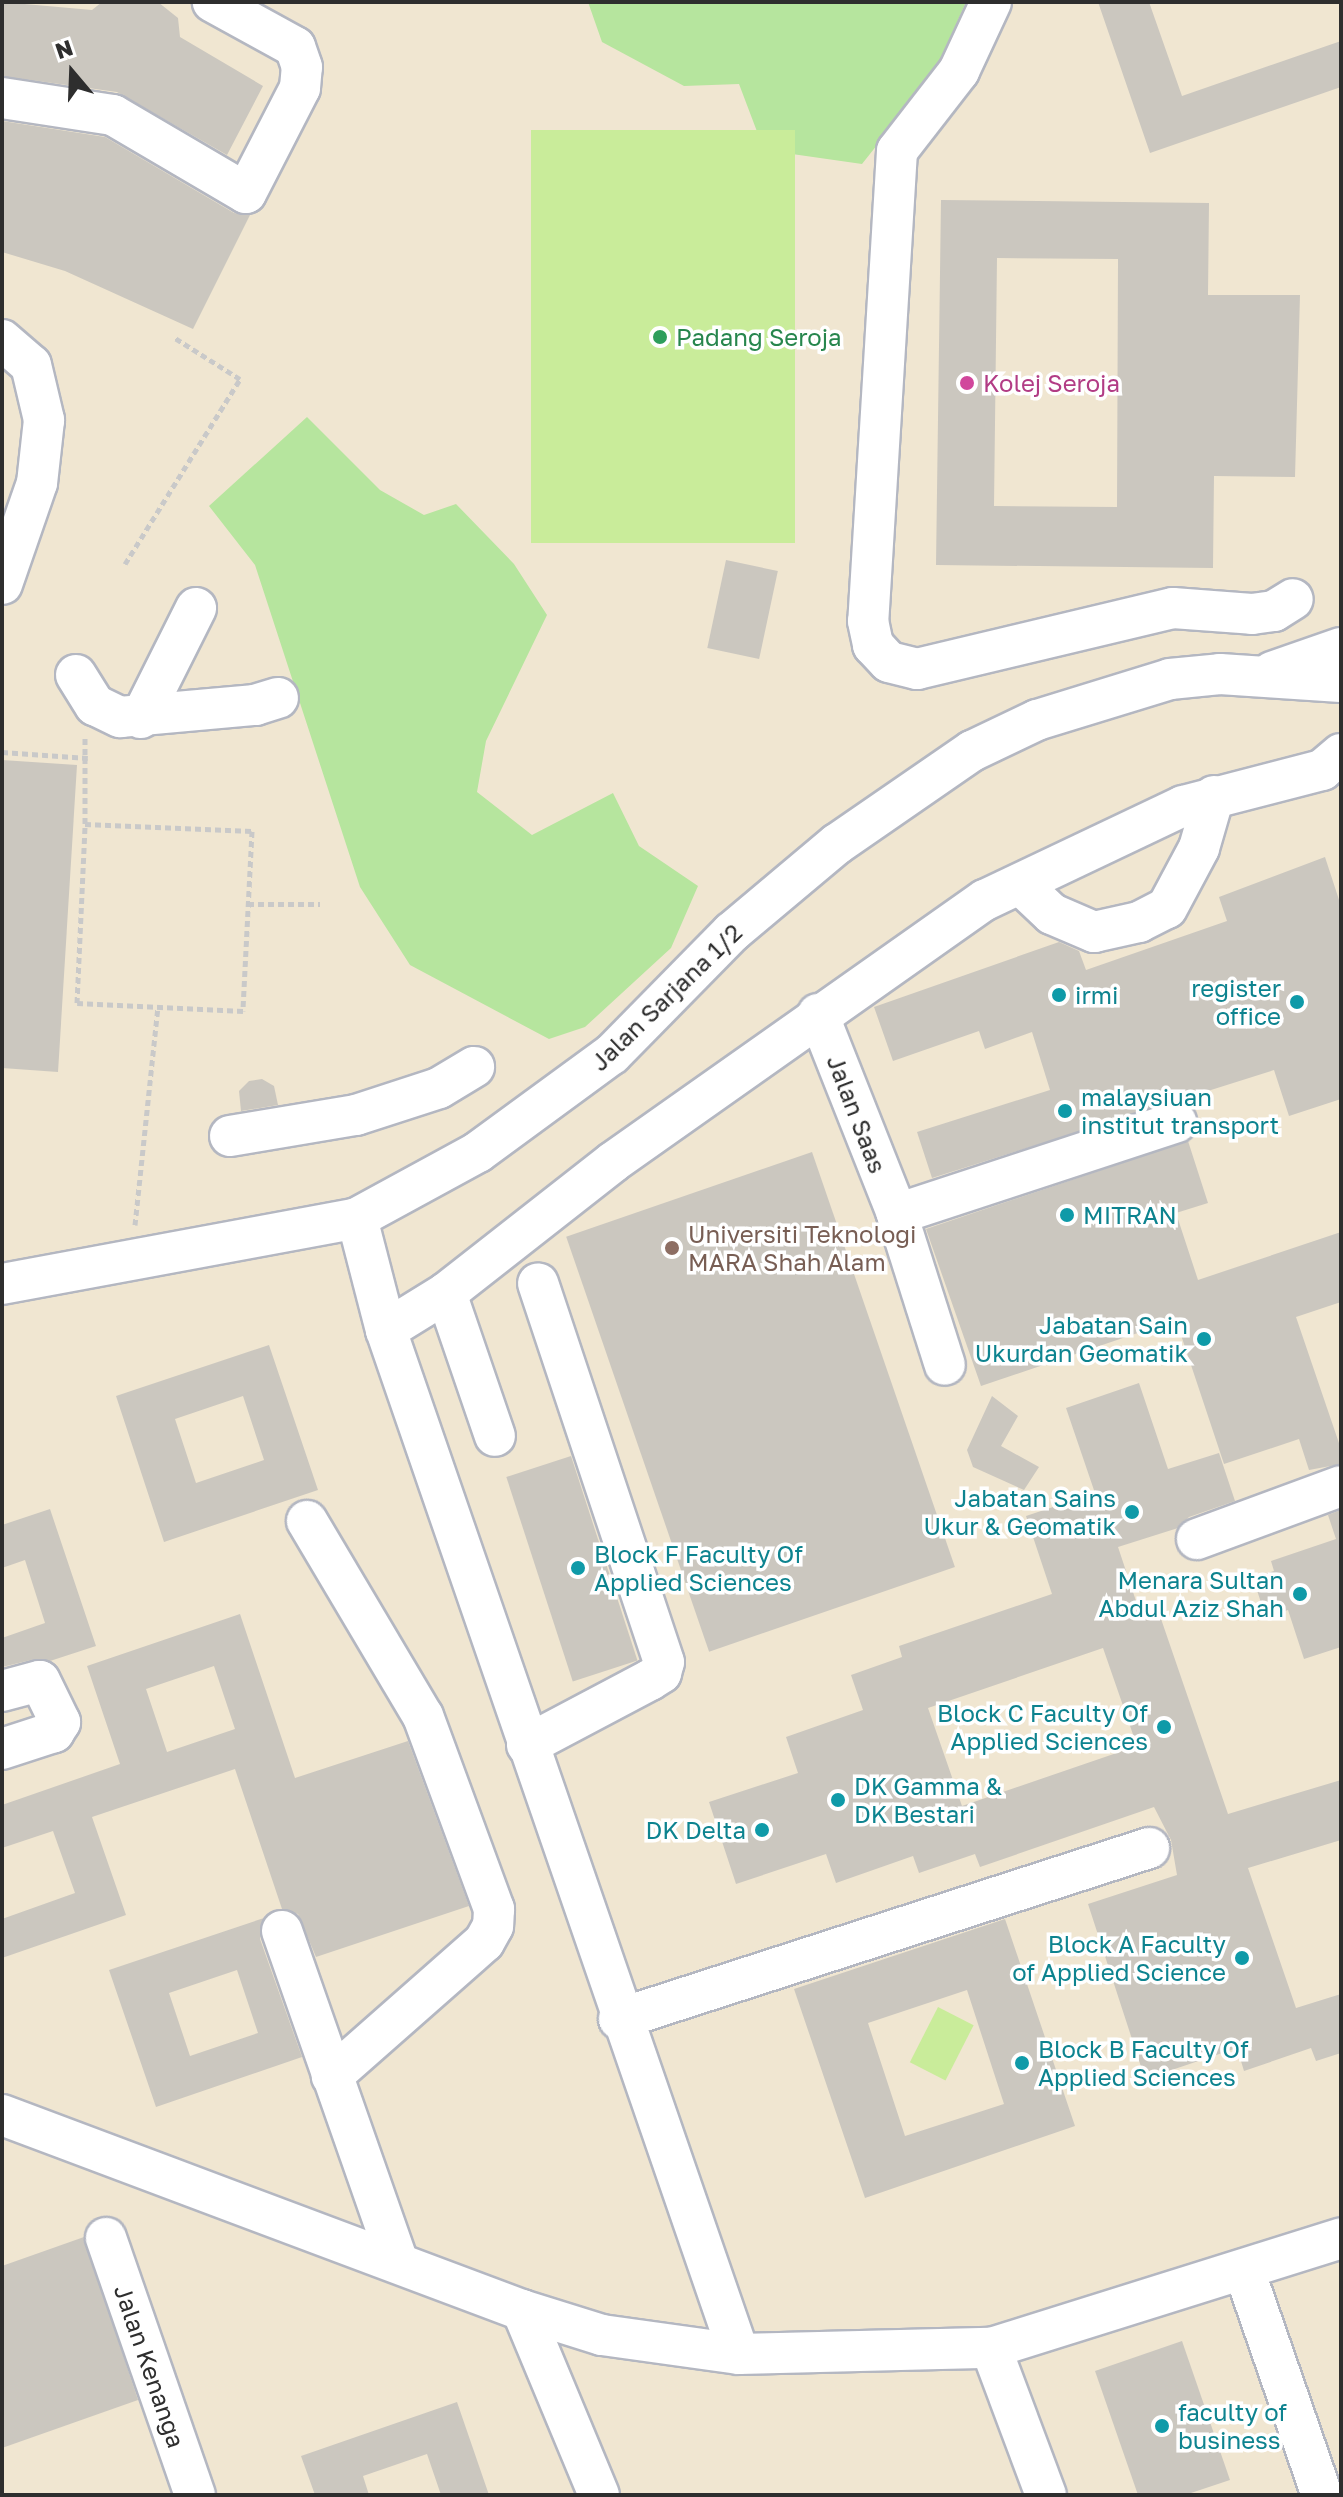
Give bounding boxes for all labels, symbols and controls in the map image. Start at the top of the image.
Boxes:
north arrow [32,32,112,112]
text: N [52,33,76,64]
place label: Padang Seroja [676,323,842,351]
marker: Padang Seroja [651,328,669,346]
place label: Kolej Seroja [983,369,1120,397]
marker: Kolej Seroja [958,374,976,392]
street label: Jalan Sarjana 1/2 [585,918,747,1076]
place label: register office [1191,974,1281,1030]
place label: irmi [1075,981,1118,1009]
marker: irmi [1050,986,1068,1004]
marker: register office [1288,993,1306,1011]
street label: Jalan Saas [821,1051,893,1177]
place label: malaysiuan institut transport [1081,1083,1279,1139]
marker: malaysiuan institut transport [1056,1102,1074,1120]
place label: MITRAN [1083,1201,1177,1229]
marker: MITRAN [1058,1206,1076,1224]
place label: Universiti Teknologi MARA Shah Alam [688,1220,917,1276]
marker: Universiti Teknologi MARA Shah Alam [663,1239,681,1257]
place label: Jabatan Sain Ukurdan Geomatik [975,1311,1188,1367]
marker: Jabatan Sain Ukurdan Geomatik [1195,1330,1213,1348]
place label: Jabatan Sains Ukur & Geomatik [924,1484,1116,1540]
marker: Jabatan Sains Ukur & Geomatik [1123,1503,1141,1521]
place label: Block F Faculty Of Applied Sciences [594,1540,803,1596]
marker: Block F Faculty Of Applied Sciences [569,1559,587,1577]
place label: Menara Sultan Abdul Aziz Shah [1099,1566,1284,1622]
marker: Menara Sultan Abdul Aziz Shah [1291,1585,1309,1603]
place label: Block C Faculty Of Applied Sciences [937,1699,1148,1755]
marker: Block C Faculty Of Applied Sciences [1155,1718,1173,1736]
place label: DK Gamma & DK Bestari [854,1772,1002,1828]
marker: DK Gamma & DK Bestari [829,1791,847,1809]
place label: DK Delta [646,1816,746,1844]
marker: DK Delta [753,1821,771,1839]
place label: Block A Faculty of Applied Science [1012,1930,1226,1986]
marker: Block A Faculty of Applied Science [1233,1949,1251,1967]
place label: Block B Faculty Of Applied Sciences [1038,2035,1249,2091]
marker: Block B Faculty Of Applied Sciences [1013,2054,1031,2072]
street label: Jalan Kenanga [109,2281,191,2451]
place label: faculty of business [1178,2398,1287,2454]
marker: faculty of business [1153,2417,1171,2435]

